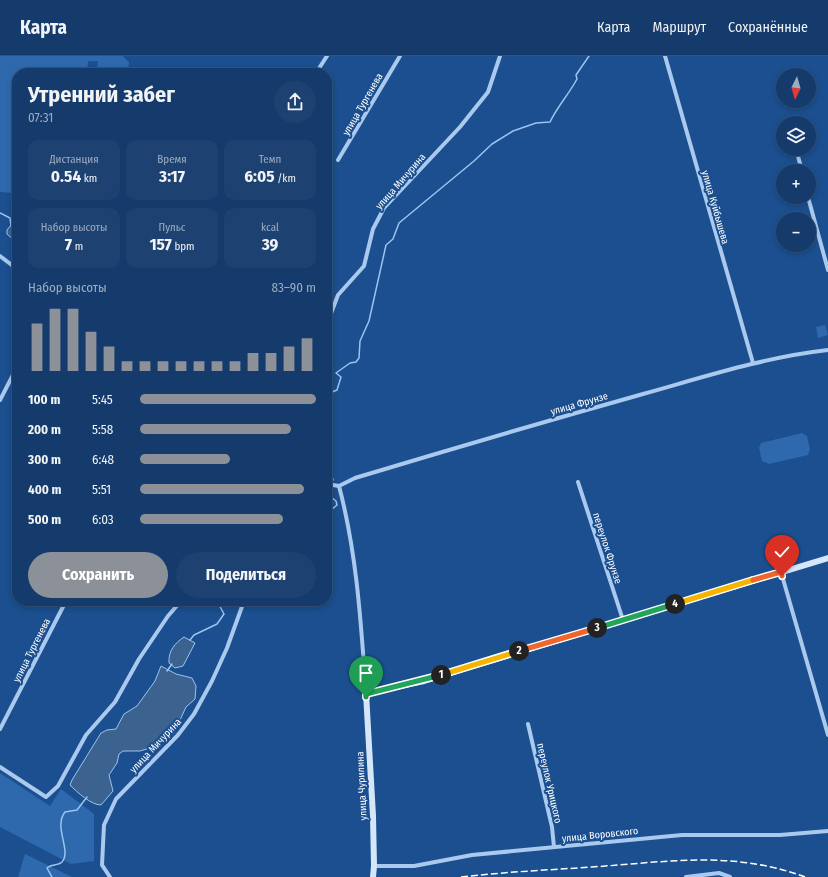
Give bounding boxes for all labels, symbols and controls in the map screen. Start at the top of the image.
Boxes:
text: Карта [20,16,67,39]
text: Карта [597,19,630,36]
text: Маршрут [652,19,706,36]
text: Сохранённые [728,19,808,36]
north arrow [776,68,816,108]
map controls [776,68,816,252]
street label: улица Тургенева [340,71,386,138]
text: Утренний забег [28,81,175,108]
button: share [274,81,316,123]
text: 07:31 [28,110,53,125]
button: layers [776,116,816,156]
street label: улица Мичурина [373,151,428,212]
text: Дистанция [49,153,99,166]
text: Время [157,153,187,166]
text: Темп [259,153,281,166]
button: + [776,164,816,204]
text: 0.54 [51,166,81,187]
text: 3:17 [159,166,185,187]
text: 6:05 [244,166,275,187]
street label: улица Куйбышева [699,169,731,246]
text: km [81,172,97,185]
text: /km [275,172,296,185]
button: − [776,212,816,252]
text: Набор высоты [41,221,107,234]
text: Пульс [159,221,185,234]
text: kcal [261,221,279,234]
text: 7 [65,234,72,255]
text: 157 [149,234,172,255]
text: 39 [262,234,278,255]
text: m [72,240,83,253]
text: bpm [172,240,195,253]
text: Набор высоты [28,280,107,295]
text: 83–90 m [271,280,316,295]
street label: улица Фрунзе [549,390,609,418]
text: 100 m [28,392,60,407]
text: 5:45 [92,392,113,407]
text: 200 m [28,422,61,437]
text: 5:58 [92,422,113,437]
text: 300 m [28,452,61,467]
text: 6:48 [92,452,114,467]
text: 400 m [28,482,62,497]
text: 5:51 [92,482,111,497]
street label: переулок Фрунзе [590,511,624,585]
text: 500 m [28,512,61,527]
text: 6:03 [92,512,114,527]
pin [765,535,799,576]
icon: check [771,541,793,563]
button: Сохранить [28,552,168,598]
button: Поделиться [176,552,316,598]
pin: 4 [665,594,685,614]
text: 4 [672,597,678,610]
street label: улица Тургенева [11,616,53,684]
pin: 3 [587,618,607,638]
text: 3 [594,621,600,634]
pin: 2 [509,641,529,661]
text: 2 [516,644,522,657]
pin [349,656,383,697]
icon: arrive [355,662,377,684]
pin: 1 [431,665,451,685]
text: 1 [439,668,443,681]
street label: улица Мичурина [127,716,184,775]
street label: переулок Урицкого [534,742,564,824]
street label: улица Чурилина [354,751,370,821]
street label: улица Воровского [561,825,639,845]

